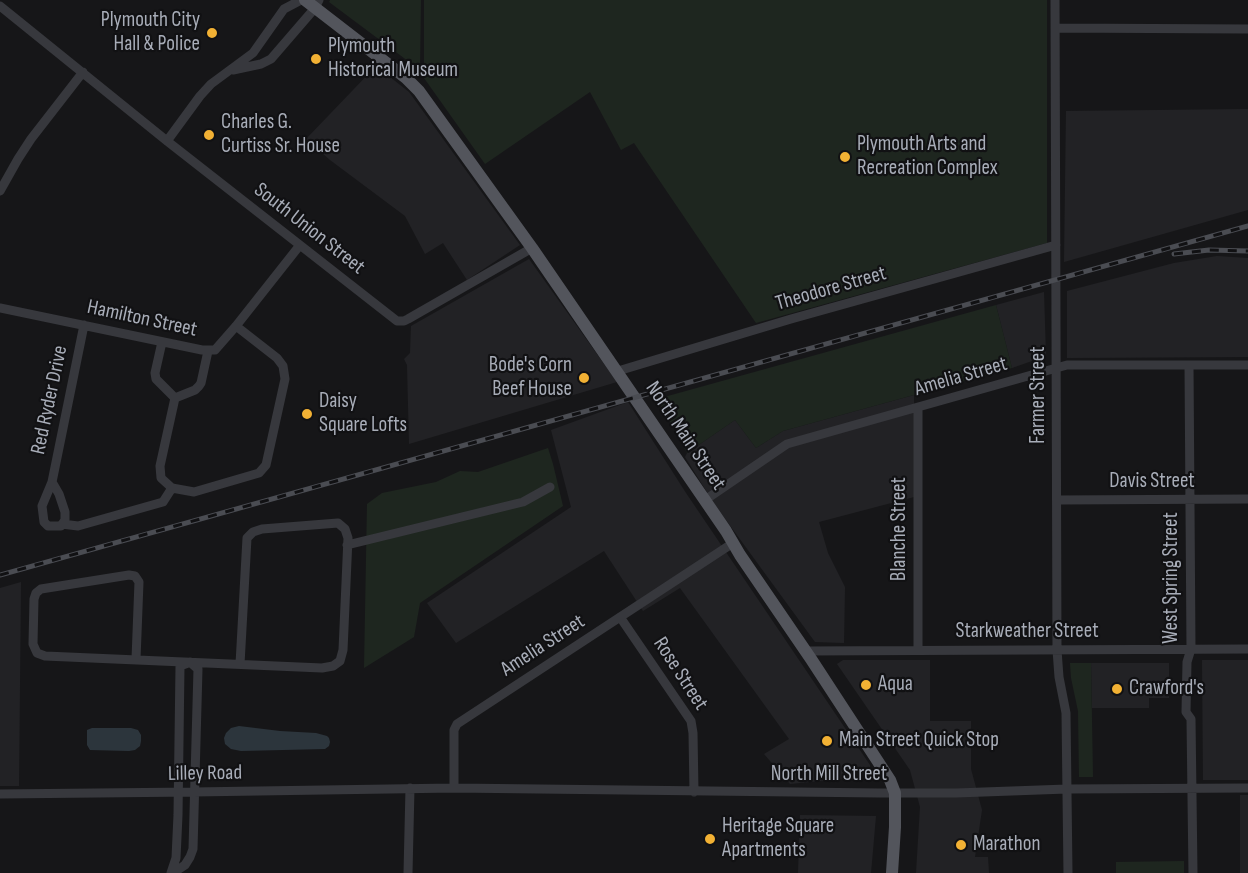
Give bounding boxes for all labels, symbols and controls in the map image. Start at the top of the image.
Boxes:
place label: Plymouth City Hall & Police [101,8,200,58]
marker: Plymouth City Hall & Police [205,26,219,40]
place label: Plymouth Historical Museum [328,34,458,84]
marker: Plymouth Historical Museum [309,52,323,66]
place label: Charles G. Curtiss Sr. House [221,110,340,160]
marker: Charles G. Curtiss Sr. House [202,128,216,142]
place label: Plymouth Arts and Recreation Complex [857,132,998,182]
marker: Plymouth Arts and Recreation Complex [838,150,852,164]
street label: South Union Street [249,178,369,280]
street label: Theodore Street [773,261,889,317]
street label: Hamilton Street [85,295,199,343]
street label: Red Ryder Drive [26,343,74,457]
street label: Farmer Street [1026,346,1052,444]
street label: Amelia Street [912,352,1010,402]
place label: Bode's Corn Beef House [489,353,572,403]
marker: Bode's Corn Beef House [577,371,591,385]
street label: North Main Street [639,377,731,495]
place label: Daisy Square Lofts [319,389,407,439]
marker: Daisy Square Lofts [300,407,314,421]
street label: Davis Street [1109,469,1195,495]
street label: Blanche Street [887,477,913,581]
street label: West Spring Street [1159,512,1185,644]
street label: Amelia Street [496,609,590,683]
street label: Starkweather Street [955,619,1099,645]
street label: Rose Street [647,633,713,715]
place label: Aqua [878,672,913,698]
place label: Crawford's [1129,676,1204,702]
marker: Aqua [859,678,873,692]
marker: Crawford's [1110,682,1124,696]
place label: Main Street Quick Stop [839,728,999,754]
marker: Main Street Quick Stop [820,734,834,748]
street label: Lilley Road [168,761,242,787]
street label: North Mill Street [771,762,887,788]
place label: Heritage Square Apartments [722,814,834,864]
marker: Heritage Square Apartments [703,832,717,846]
place label: Marathon [973,832,1040,858]
marker: Marathon [954,838,968,852]

